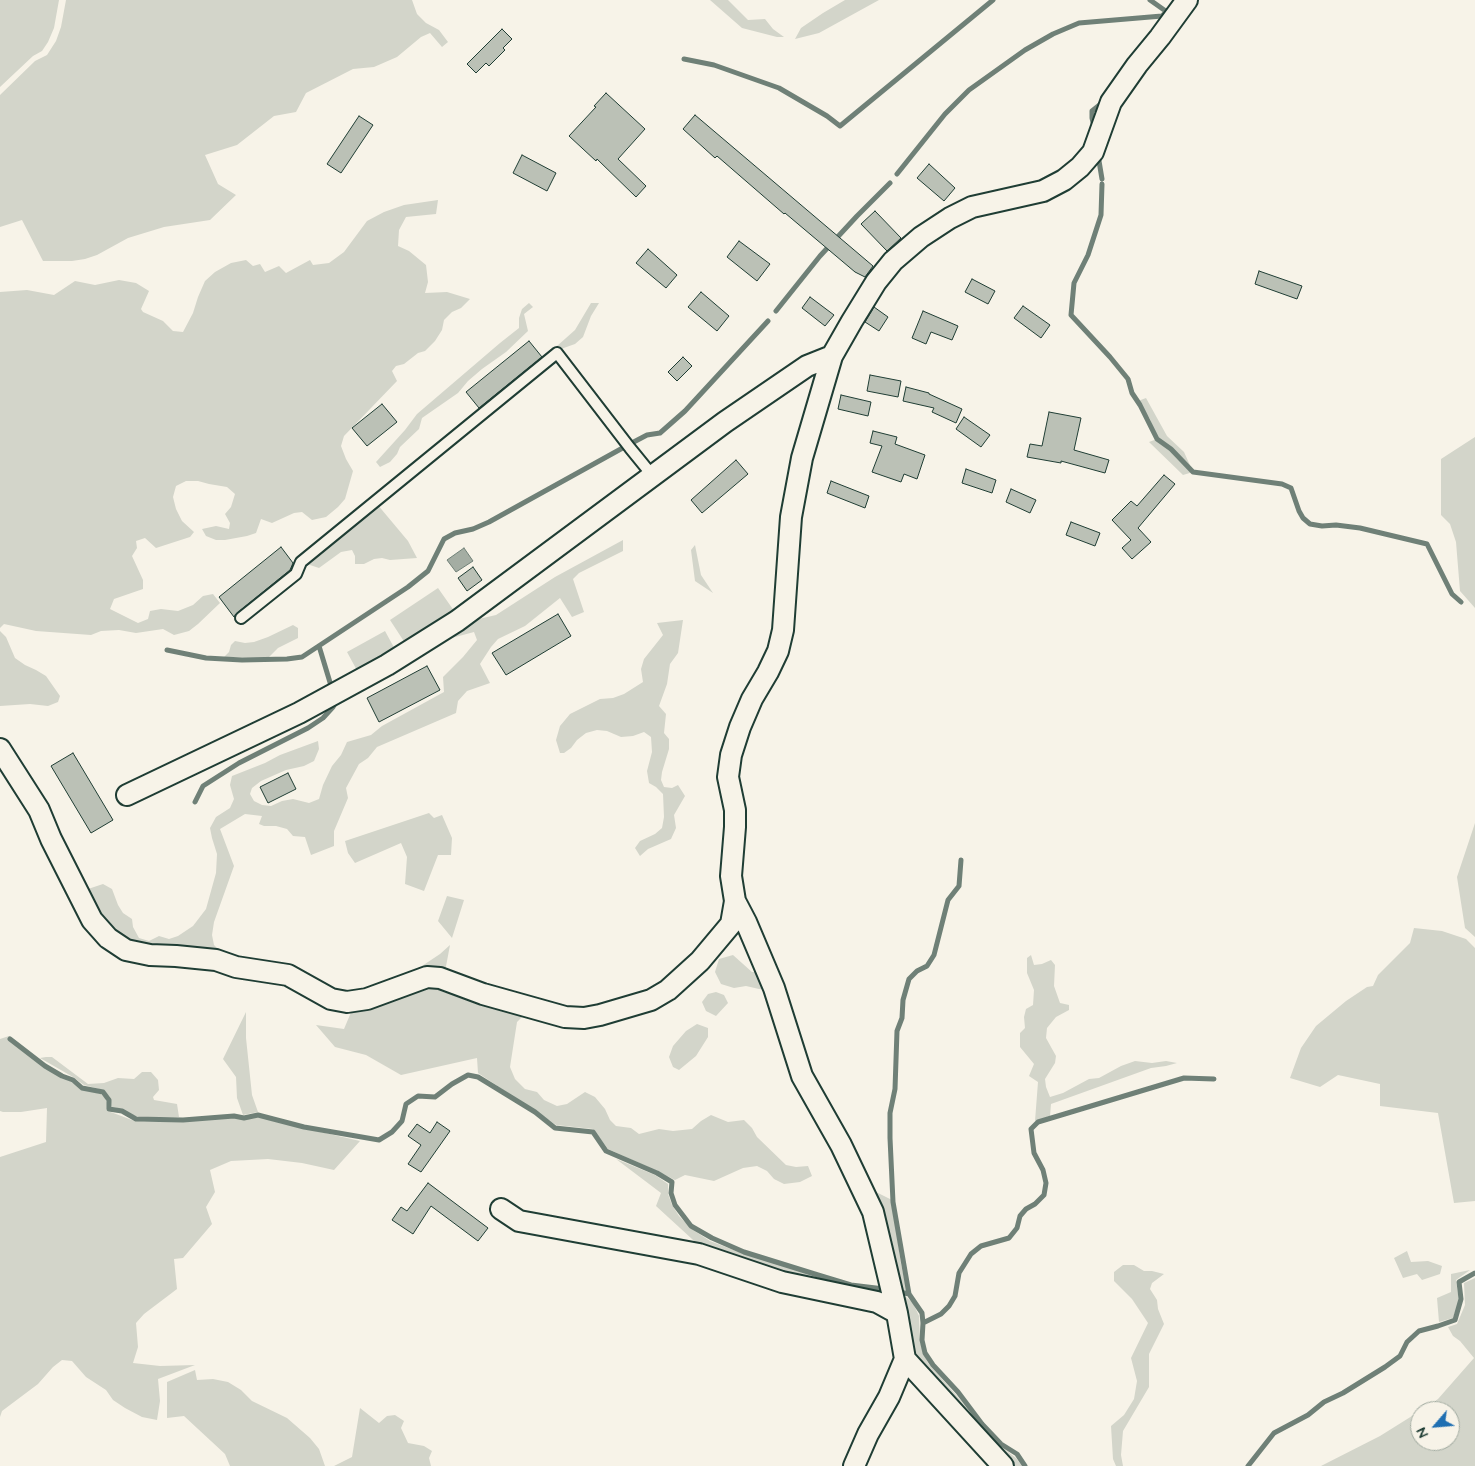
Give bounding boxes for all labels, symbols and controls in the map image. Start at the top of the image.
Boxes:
north arrow [1410,1401,1460,1451]
text: N [1412,1424,1433,1441]

